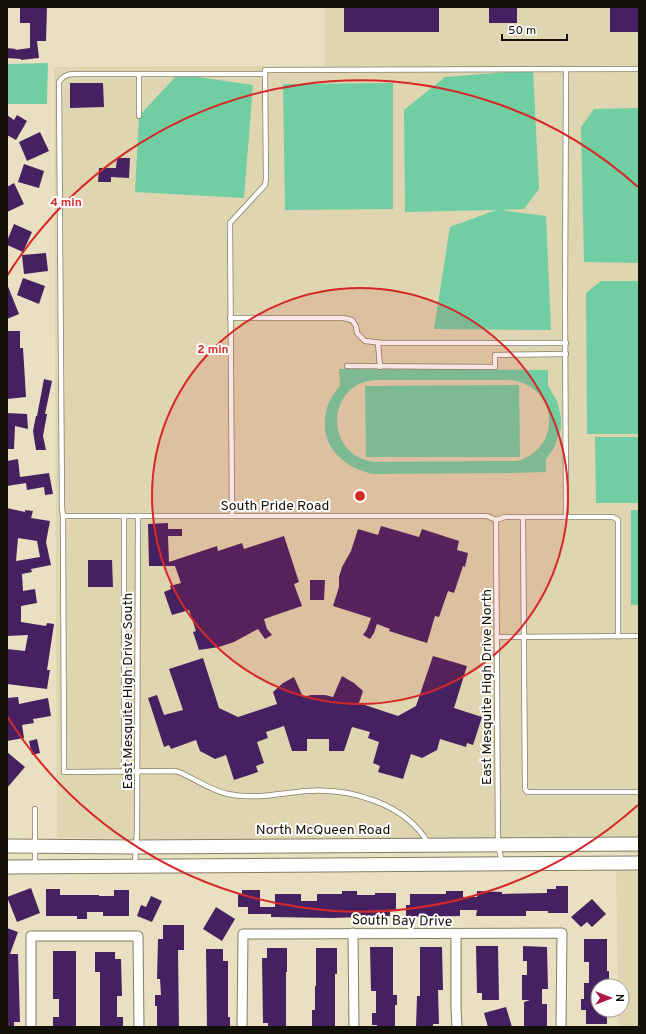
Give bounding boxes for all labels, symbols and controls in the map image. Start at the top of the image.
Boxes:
scale bar [502,16,567,42]
text: 50 m [508,23,536,39]
text: 4 min [50,195,82,211]
text: 2 min [197,342,229,358]
centre of rings [353,489,367,503]
street label: South Pride Road [221,498,329,515]
street label: East Mesquite High Drive North [479,589,496,785]
street label: East Mesquite High Drive South [120,593,137,789]
street label: North McQueen Road [256,822,390,839]
street label: South Bay Drive [352,912,452,931]
north arrow [590,978,630,1018]
text: N [612,994,626,1002]

